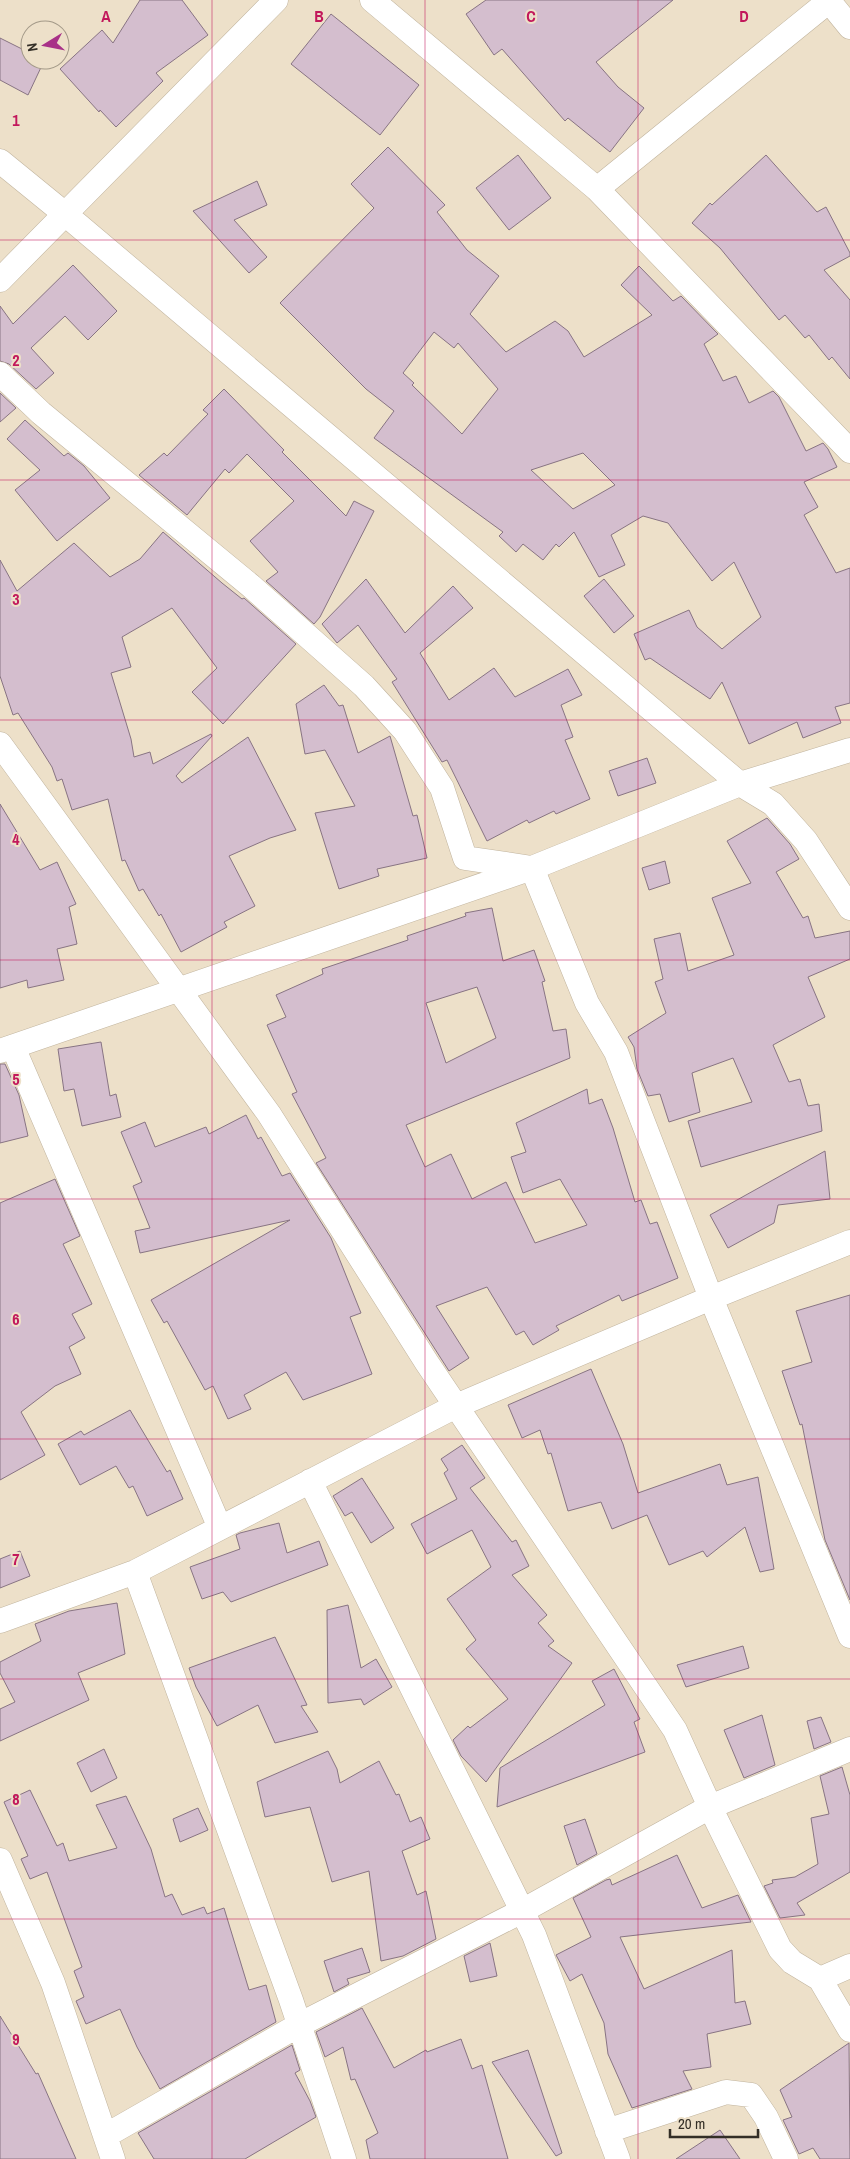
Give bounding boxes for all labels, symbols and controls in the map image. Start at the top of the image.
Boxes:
text: A [101,5,111,27]
text: B [314,5,324,27]
text: C [526,5,536,27]
text: D [739,5,749,27]
north arrow [20,20,70,70]
text: N [23,42,42,53]
text: 1 [12,109,20,131]
text: 2 [12,349,20,371]
text: 3 [12,588,20,610]
text: 4 [12,828,20,850]
text: 5 [12,1068,20,1090]
text: 6 [12,1308,20,1330]
text: 7 [12,1548,20,1570]
text: 8 [12,1788,20,1810]
text: 9 [12,2028,20,2050]
scale bar [670,2106,758,2138]
text: 20 m [678,2113,705,2134]

